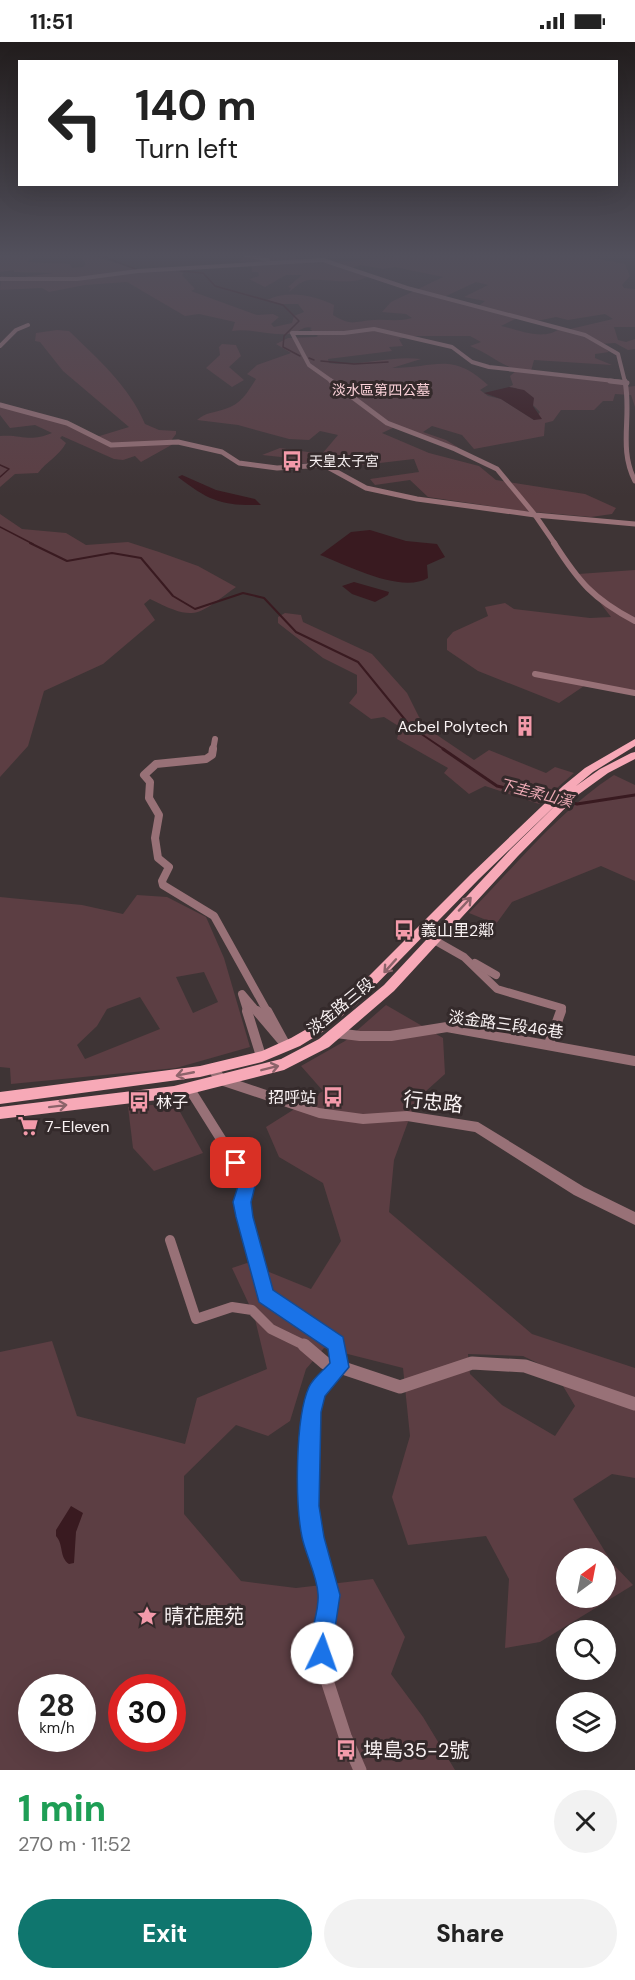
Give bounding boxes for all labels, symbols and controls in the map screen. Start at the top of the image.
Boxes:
text: 11:51 [30,7,73,36]
text: 140 m [135,78,257,133]
icon: left [36,84,114,162]
text: Turn left [135,131,238,166]
park label: 淡水區第四公墓 [332,381,430,399]
bus stop icon: 天皇太子宮 [280,449,304,473]
place label: 天皇太子宮 [309,452,379,470]
building icon: Acbel Polytech [513,714,537,738]
place label: Acbel Polytech [397,716,508,737]
water label: 下圭柔山溪 [497,774,577,812]
one-way arrow [458,897,473,912]
bus stop icon: 義山里2鄰 [392,918,416,942]
place label: 義山里2鄰 [421,920,494,941]
one-way arrow [383,958,397,973]
street label: 淡金路三段 [303,973,378,1040]
street label: 淡金路三段46巷 [447,1006,565,1043]
one-way arrow [260,1061,279,1073]
one-way arrow [176,1069,196,1080]
bus stop icon: 招呼站 [321,1085,345,1109]
street label: 行忠路 [402,1086,464,1118]
place label: 招呼站 [268,1087,316,1108]
bus stop icon: 林子 [127,1090,151,1114]
place label: 林子 [156,1092,188,1113]
one-way arrow [48,1100,67,1111]
supermarket icon: 7-Eleven [16,1114,40,1138]
place label: 7-Eleven [45,1116,109,1137]
pin [210,1137,261,1188]
icon: arrive [219,1146,252,1179]
north arrow [556,1548,616,1608]
map controls [556,1548,616,1752]
place label: 晴花鹿苑 [164,1603,244,1629]
place icon: 晴花鹿苑 [135,1604,159,1628]
button: search [556,1620,616,1680]
position arrow [290,1621,354,1685]
speed limit sign: 30 [108,1674,186,1752]
text: 28 [39,1686,75,1725]
button: layers [556,1692,616,1752]
text: km/h [39,1718,75,1738]
place label: 埤島35-2號 [363,1737,469,1763]
bus stop icon: 埤島35-2號 [334,1738,358,1762]
text: 1 min [18,1785,106,1832]
button: close [554,1790,617,1853]
text: 270 m · 11:52 [18,1831,131,1857]
button: Exit [18,1899,312,1968]
button: Share [324,1899,617,1968]

